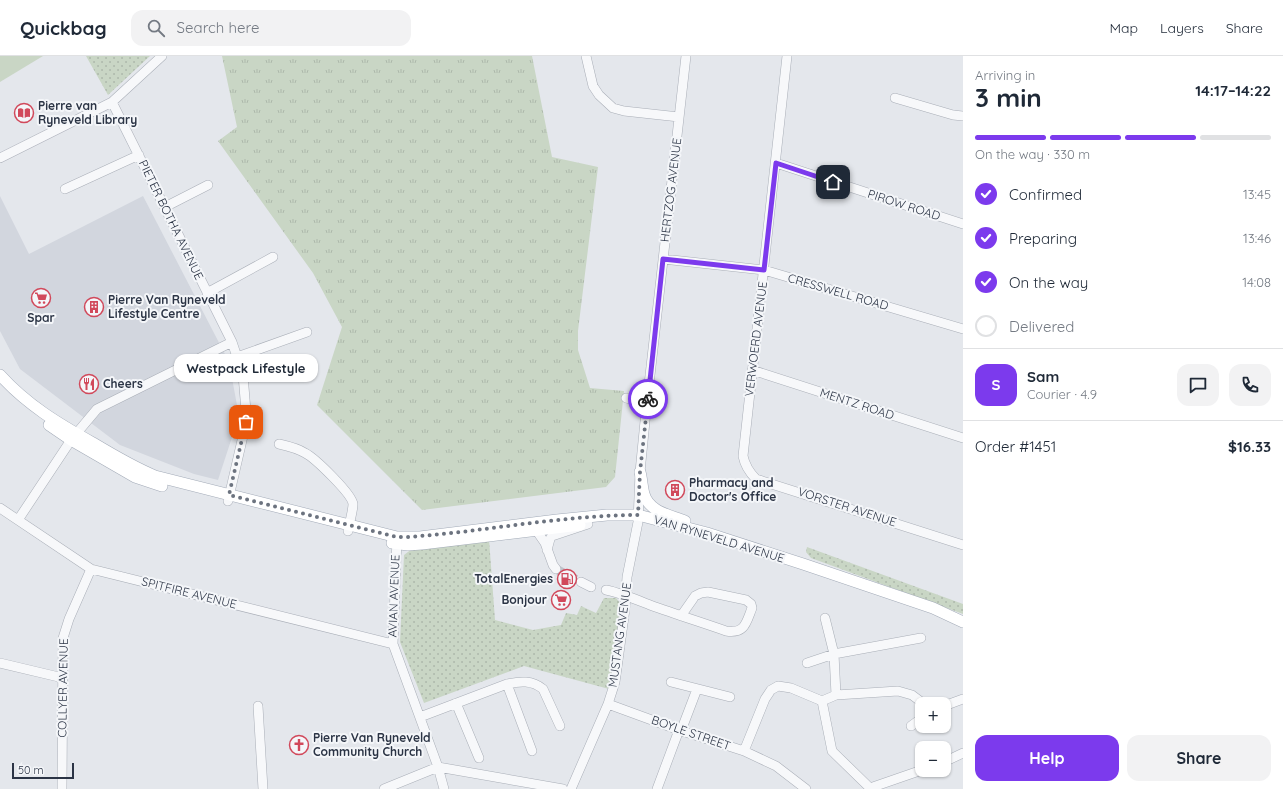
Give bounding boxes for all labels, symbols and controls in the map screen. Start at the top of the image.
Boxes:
search box [131,10,411,46]
text: Quickbag [20,16,107,40]
icon: search [145,17,167,39]
text: Search here [177,18,259,37]
text: Map [1109,19,1138,37]
text: Layers [1160,19,1204,37]
text: Share [1226,19,1263,37]
text: Arriving in [975,67,1035,83]
text: 3 min [975,81,1042,114]
text: 14:17–14:22 [1195,81,1271,100]
place label: Pierre van Ryneveld Library [38,98,137,127]
library icon: Pierre van Ryneveld Library [13,102,35,124]
street label: HERTZOG AVENUE [657,137,684,243]
text: On the way · 330 m [975,146,1090,162]
street label: PIETER BOTHA AVENUE [136,157,207,282]
pin [816,165,850,199]
icon: home [822,171,844,193]
icon: check [975,183,997,205]
text: Confirmed [1009,185,1082,204]
street label: PIROW ROAD [866,186,943,223]
text: 13:45 [1243,186,1271,202]
icon: check [975,227,997,249]
text: Preparing [1009,229,1077,248]
text: 13:46 [1243,230,1271,246]
street label: CRESSWELL ROAD [786,270,891,313]
icon: check [975,271,997,293]
text: On the way [1009,273,1088,292]
text: 14:08 [1242,274,1271,290]
street label: VERWOERD AVENUE [741,280,770,397]
supermarket icon: Spar [30,287,52,309]
place label: Pierre Van Ryneveld Lifestyle Centre [108,292,226,321]
building icon: Pierre Van Ryneveld Lifestyle Centre [83,296,105,318]
place label: Spar [27,310,55,325]
text: Delivered [1009,317,1074,336]
callout: Westpack Lifestyle [174,354,318,382]
text: Westpack Lifestyle [186,360,306,376]
button: chat [1177,364,1219,406]
button: phone [1229,364,1271,406]
text: Sam [1027,367,1059,386]
restaurant icon: Cheers [78,373,100,395]
text: S [992,375,1000,394]
place label: Cheers [103,376,143,391]
courier [628,379,668,419]
street label: MENTZ ROAD [818,384,897,423]
text: Courier · 4.9 [1027,386,1097,402]
icon: bike [637,388,659,410]
pin [229,405,263,439]
icon: bag [235,411,257,433]
text: Order #1451 [975,437,1056,456]
text: $16.33 [1228,437,1271,456]
place label: Pharmacy and Doctor's Office [689,475,776,504]
building icon: Pharmacy and Doctor's Office [664,479,686,501]
street label: VORSTER AVENUE [796,484,899,530]
street label: VAN RYNEVELD AVENUE [652,511,787,566]
street label: AVIAN AVENUE [385,554,402,638]
fuel station icon: TotalEnergies [556,568,578,590]
place label: TotalEnergies [474,571,553,586]
street label: SPITFIRE AVENUE [140,573,238,612]
street label: MUSTANG AVENUE [605,582,634,688]
supermarket icon: Bonjour [550,589,572,611]
place label: Bonjour [501,592,547,607]
street label: COLLYER AVENUE [54,638,71,738]
map controls [915,697,951,777]
button: + [915,697,951,733]
street label: BOYLE STREET [650,712,733,753]
place label: Pierre Van Ryneveld Community Church [313,730,431,759]
church icon: Pierre Van Ryneveld Community Church [288,734,310,756]
button: Help [975,735,1119,781]
button: Share [1127,735,1271,781]
button: − [915,741,951,777]
scale bar [12,761,74,780]
text: 50 m [18,763,44,777]

